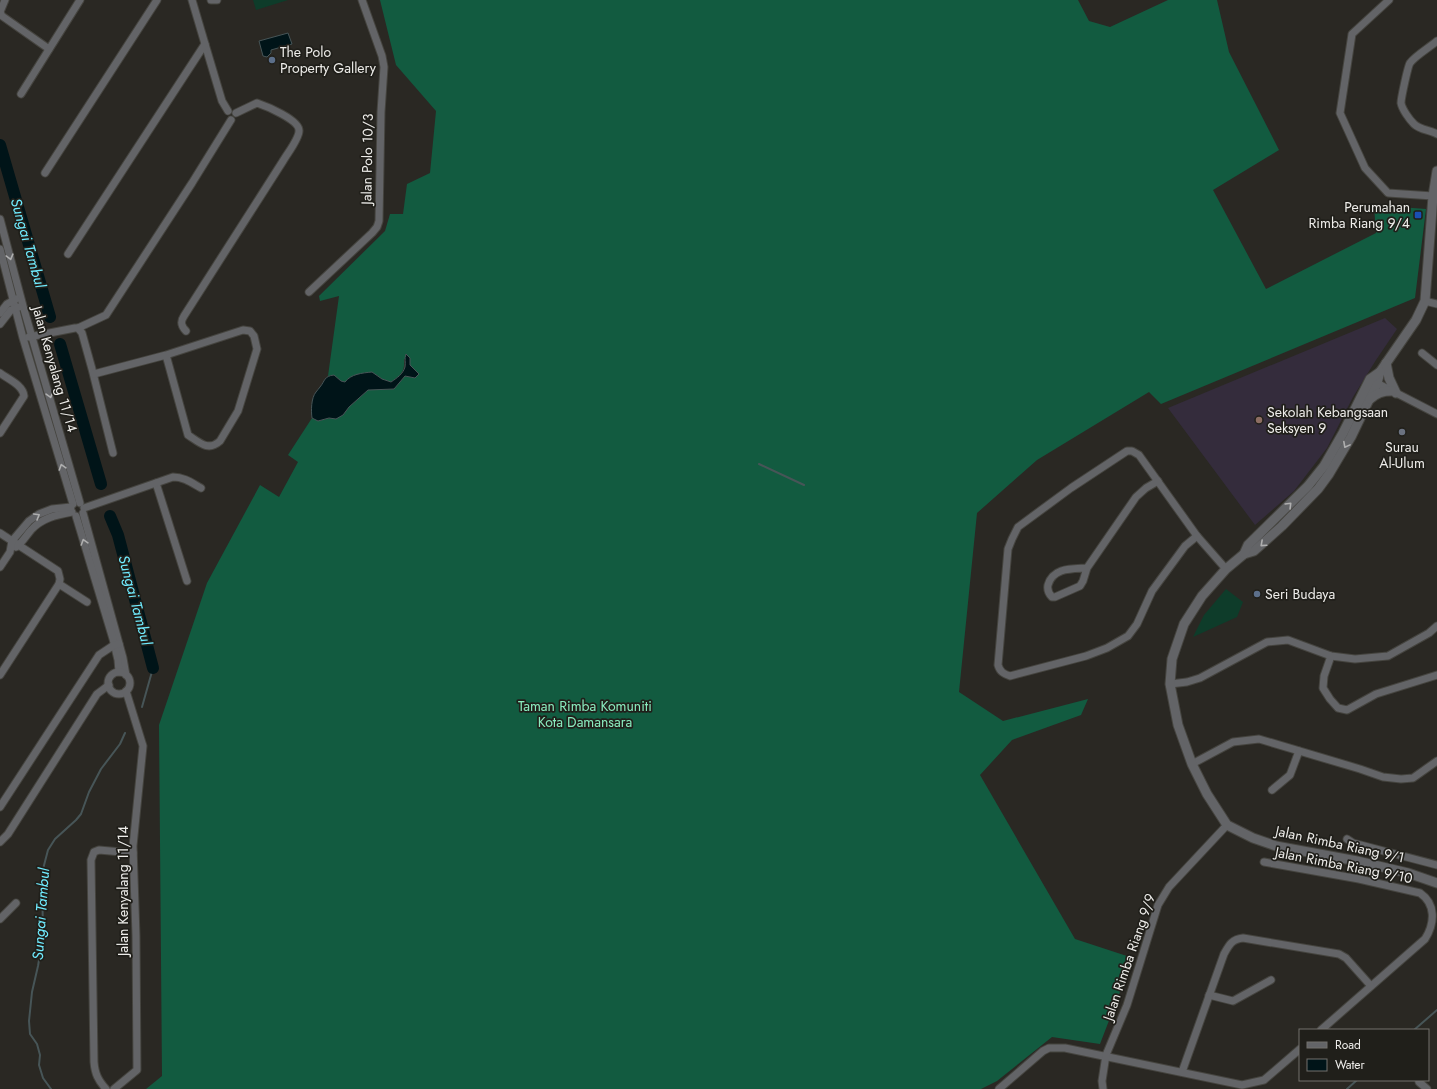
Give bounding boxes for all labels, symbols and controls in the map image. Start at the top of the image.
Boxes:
place label: The Polo Property Gallery [280,42,377,78]
marker: The Polo Property Gallery [267,55,277,65]
street label: Jalan Polo 10/3 [356,113,378,207]
water label: Sungai Tambul [5,196,51,291]
place label: Perumahan Rimba Riang 9/4 [1308,197,1410,233]
marker: Perumahan Rimba Riang 9/4 [1413,210,1423,220]
one-way arrow [5,253,14,260]
street label: Jalan Kenyalang 11/14 [27,302,83,434]
one-way arrow [45,391,54,398]
place label: Sekolah Kebangsaan Seksyen 9 [1267,402,1388,438]
marker: Sekolah Kebangsaan Seksyen 9 [1254,415,1264,425]
marker: Surau Al-Ulum [1397,427,1407,437]
place label: Surau Al-Ulum [1379,437,1425,473]
one-way arrow [1344,441,1351,448]
one-way arrow [58,463,67,470]
one-way arrow [1284,502,1291,510]
one-way arrow [33,513,40,521]
one-way arrow [80,539,89,546]
one-way arrow [1260,539,1268,546]
water label: Sungai Tambul [112,553,158,648]
place label: Seri Budaya [1265,584,1335,604]
marker: Seri Budaya [1252,589,1262,599]
park label: Taman Rimba Komuniti Kota Damansara [518,696,652,732]
street label: Jalan Rimba Riang 9/1 [1272,820,1406,867]
street label: Jalan Kenyalang 11/14 [113,826,133,958]
street label: Jalan Rimba Riang 9/10 [1272,841,1414,888]
water label: Sungai Tambul [27,867,55,961]
street label: Jalan Rimba Riang 9/9 [1097,891,1160,1025]
legend [1299,1029,1429,1081]
text: Road [1335,1036,1361,1054]
text: Water [1335,1056,1366,1074]

